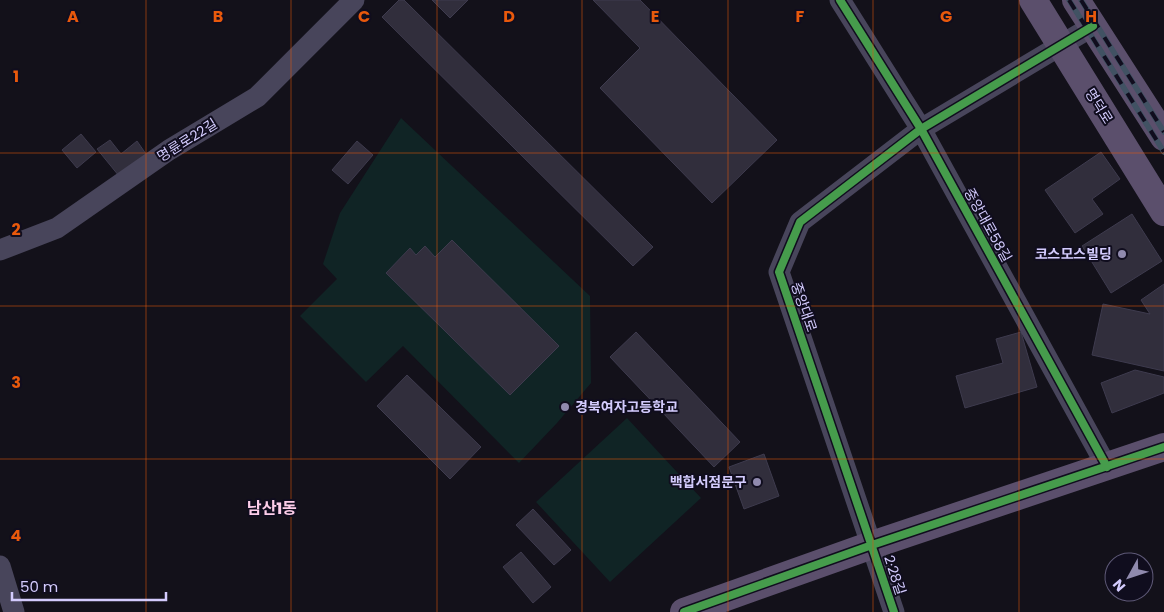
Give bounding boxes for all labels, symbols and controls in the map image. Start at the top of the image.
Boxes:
text: A [67,5,79,28]
text: B [213,5,223,28]
text: C [358,5,370,28]
text: D [503,5,515,28]
text: E [651,5,659,28]
text: F [796,5,805,28]
text: G [940,5,952,28]
text: H [1085,5,1097,28]
text: 1 [13,65,19,88]
street label: 명덕로 [1080,84,1118,128]
street label: 명륜로22길 [153,114,221,166]
street label: 중앙대로58길 [959,184,1017,266]
text: 2 [11,218,21,241]
place label: 코스모스빌딩 [1035,244,1112,264]
marker: 코스모스빌딩 [1116,248,1128,260]
street label: 중앙대로 [786,279,822,335]
text: 3 [11,371,21,394]
place label: 경북여자고등학교 [575,397,678,417]
marker: 경북여자고등학교 [559,401,571,413]
place label: 백합서점문구 [670,472,747,492]
marker: 백합서점문구 [751,476,763,488]
district label: 남산1동 [247,497,297,520]
text: 4 [11,524,22,547]
north arrow [1104,552,1154,602]
street label: 2·28길 [879,553,911,597]
scale bar [12,570,166,602]
text: N [1108,575,1130,596]
text: 50 m [20,576,58,597]

